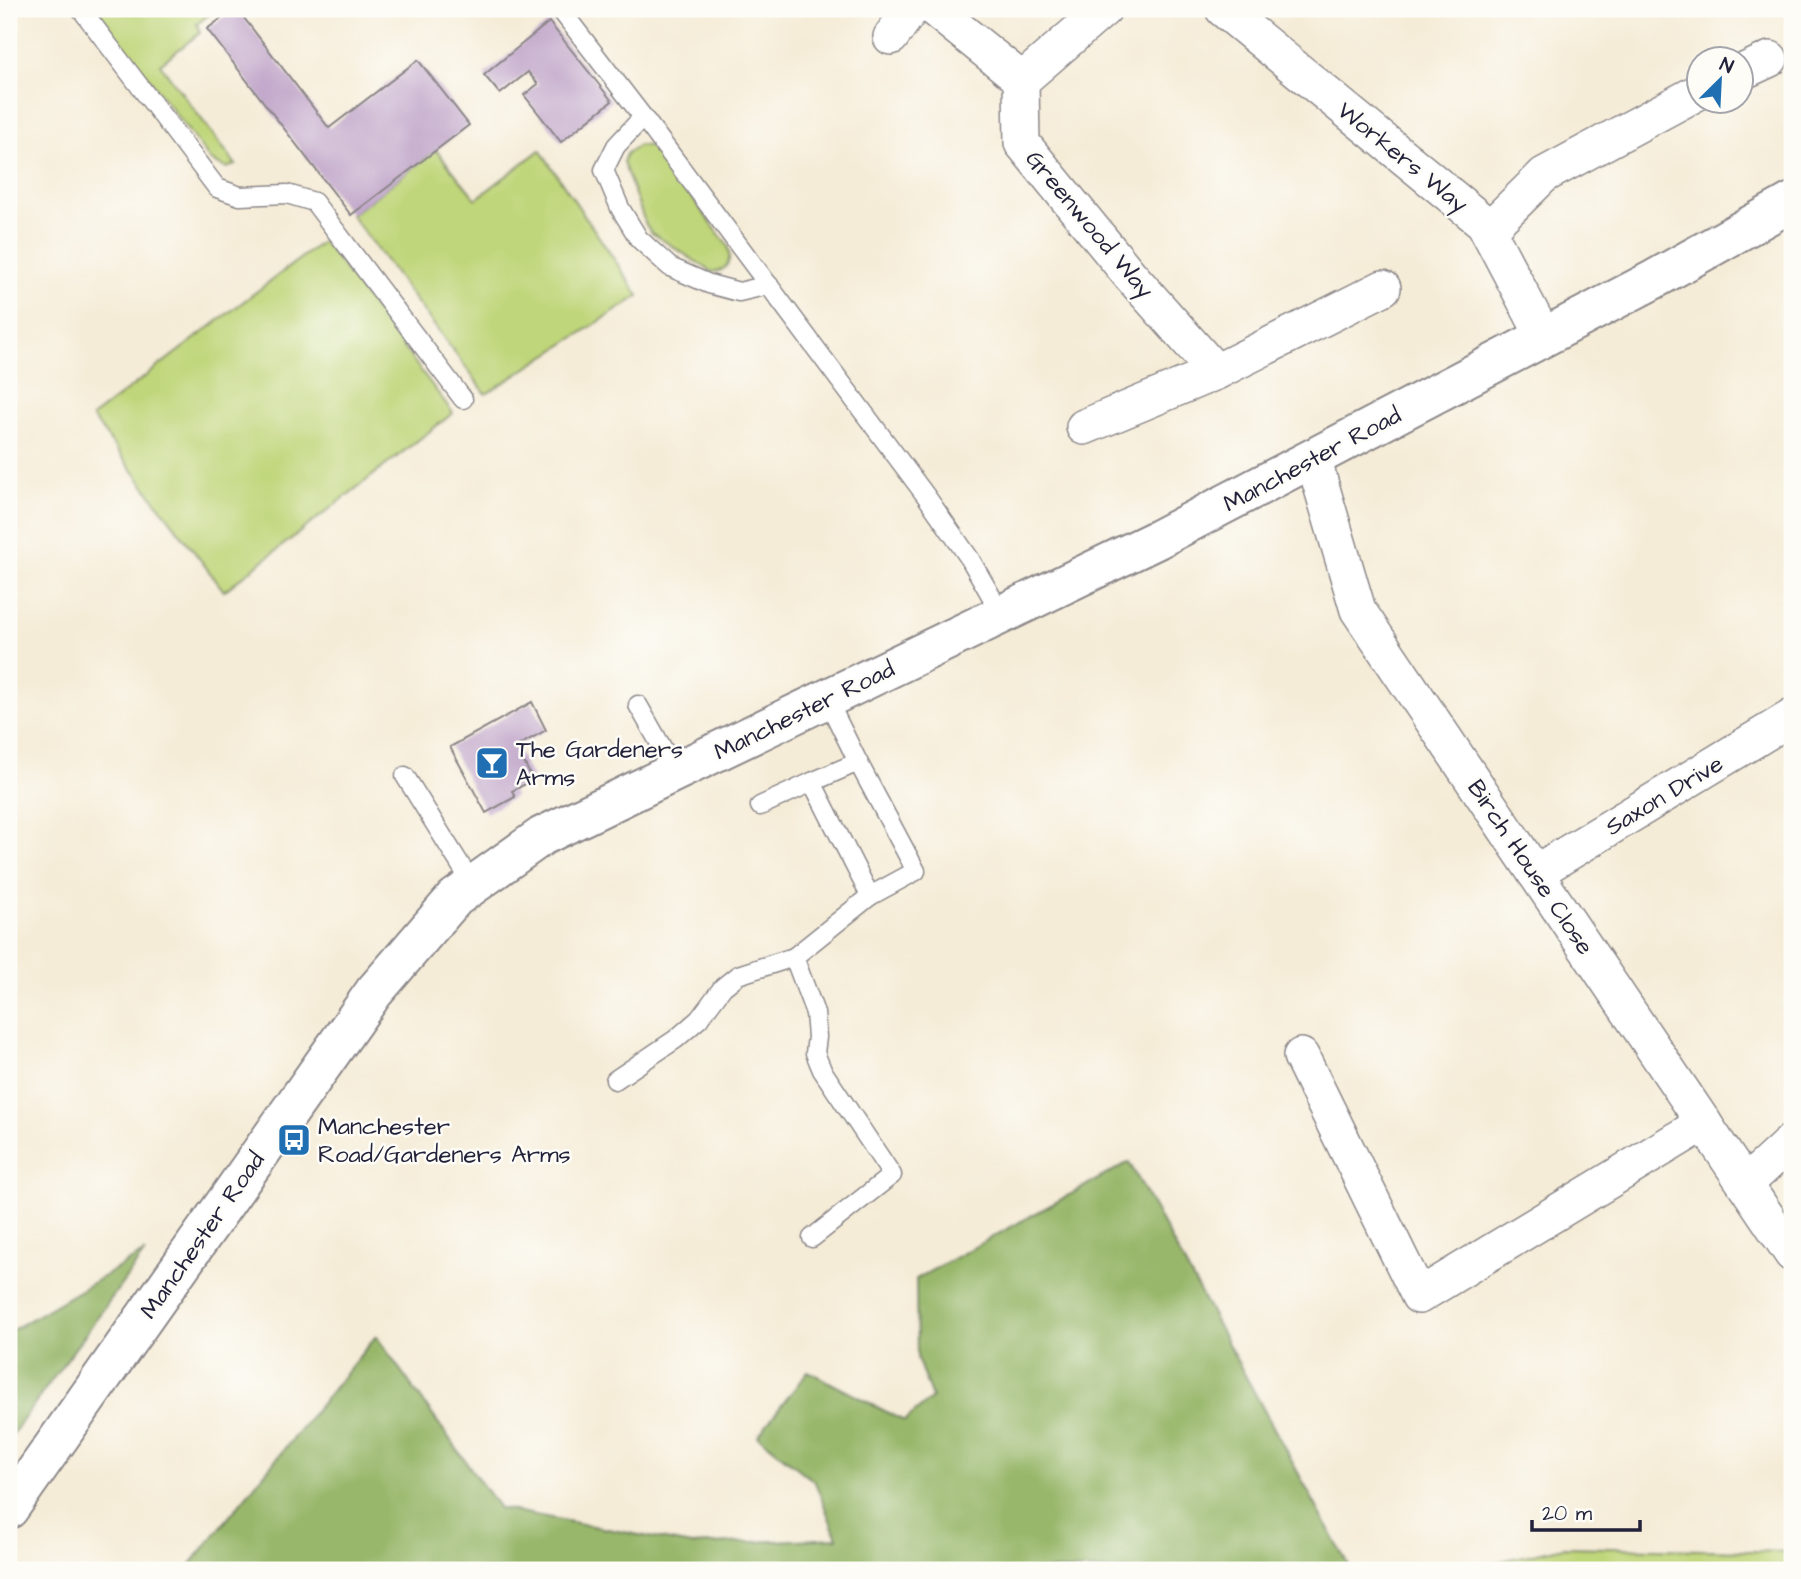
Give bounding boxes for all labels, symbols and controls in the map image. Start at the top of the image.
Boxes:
north arrow [1686,46,1756,116]
text: N [1715,51,1737,81]
street label: Workers Way [1329,94,1475,222]
street label: Greenwood Way [1016,143,1161,307]
street label: Manchester Road [1218,399,1407,521]
street label: Manchester Road [709,652,900,769]
place label: The Gardeners Arms [516,733,683,795]
bar icon: The Gardeners Arms [473,744,511,782]
street label: Saxon Drive [1599,747,1730,844]
street label: Birch House Close [1459,773,1602,962]
place label: Manchester Road/Gardeners Arms [318,1110,571,1172]
bus stop icon: Manchester Road/Gardeners Arms [275,1121,313,1159]
street label: Manchester Road [132,1145,273,1326]
scale bar [1532,1488,1640,1532]
text: 20 m [1542,1499,1593,1528]

